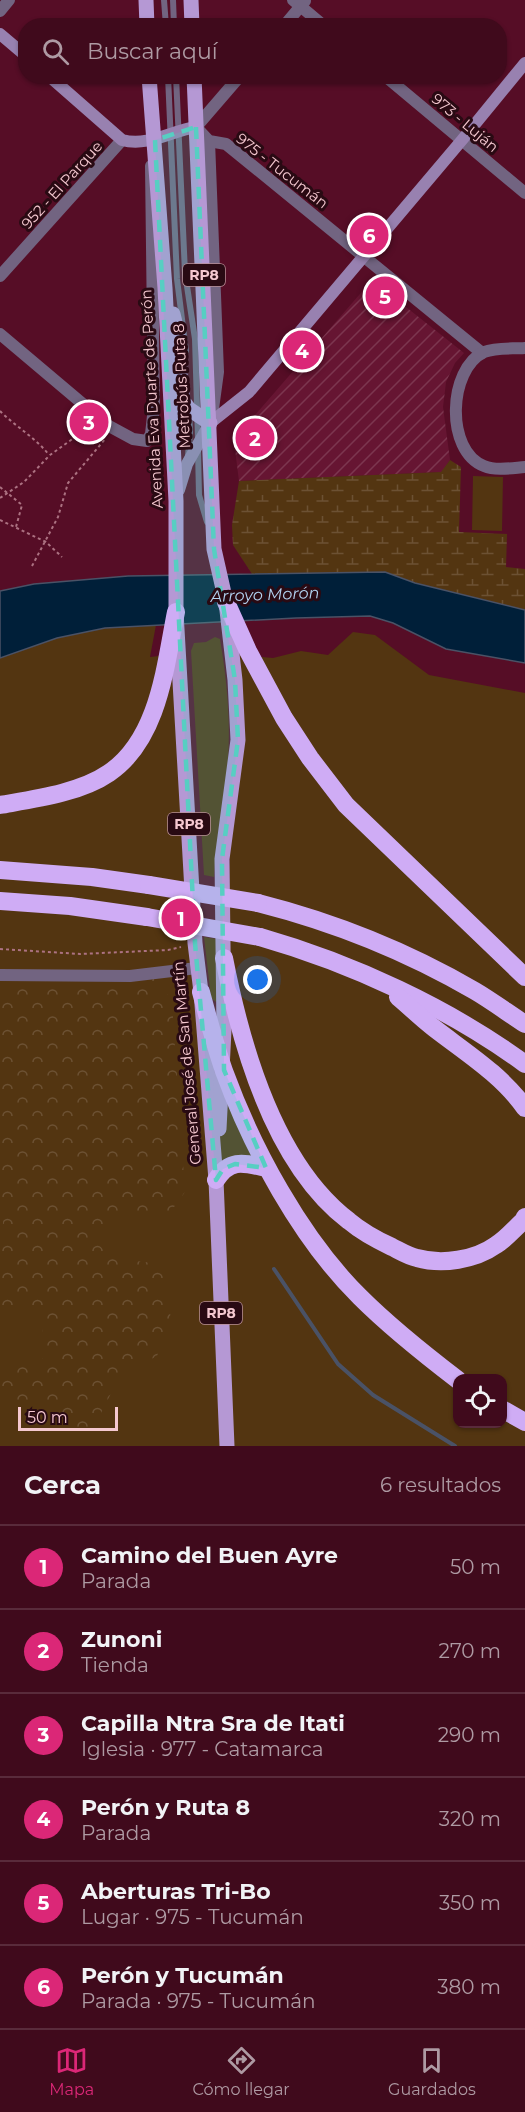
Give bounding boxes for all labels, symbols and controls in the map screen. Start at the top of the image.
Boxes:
search box [18,18,507,84]
icon: search [39,35,72,68]
text: Buscar aquí [87,38,218,65]
street label: 973 - Luján [428,89,503,156]
street label: 975 - Tucumán [232,129,332,212]
street label: 952 - El Parque [17,137,106,233]
pin: 6 [350,212,388,258]
road number: RP8 [183,264,225,286]
pin: 5 [366,274,404,318]
street label: Avenida Eva Duarte de Perón [136,289,167,509]
street label: Metrobús Ruta 8 [169,323,194,449]
pin: 4 [282,328,322,372]
pin: 3 [70,400,109,444]
pin: 2 [236,416,274,460]
water label: Arroyo Morón [209,583,320,606]
road number: RP8 [168,813,210,835]
pin: 1 [162,896,201,940]
street label: General José de San Martín [168,960,205,1166]
your location [243,965,272,994]
road number: RP8 [200,1302,242,1324]
map controls [453,1374,507,1428]
button: locate [453,1374,507,1428]
scale bar [18,1404,118,1432]
text: 50 m [27,1408,68,1427]
text: Cerca [24,1469,101,1501]
text: 6 resultados [380,1473,501,1497]
text: Camino del Buen Ayre [81,1542,338,1569]
text: 1 [40,1555,47,1579]
text: 50 m [450,1555,501,1579]
text: Parada [81,1569,151,1593]
text: Zunoni [81,1626,162,1653]
text: 2 [38,1639,49,1663]
text: 270 m [439,1639,501,1663]
text: Tienda [81,1653,149,1677]
text: Capilla Ntra Sra de Itati [81,1710,345,1737]
text: 3 [38,1723,49,1747]
text: 290 m [438,1723,501,1747]
text: Iglesia · 977 - Catamarca [81,1737,324,1761]
text: Perón y Ruta 8 [81,1794,250,1821]
text: 4 [37,1807,50,1831]
text: 320 m [439,1807,501,1831]
text: Parada [81,1821,151,1845]
text: Aberturas Tri-Bo [81,1878,271,1905]
text: 5 [38,1891,49,1915]
text: 350 m [439,1891,501,1915]
text: Lugar · 975 - Tucumán [81,1905,304,1929]
text: Perón y Tucumán [81,1962,284,1989]
text: 6 [37,1975,50,1999]
text: 380 m [437,1975,501,1999]
text: Parada · 975 - Tucumán [81,1989,316,2013]
tab: Mapa [49,2044,94,2099]
tab: Cómo llegar [192,2044,290,2099]
tab: Guardados [388,2044,476,2099]

